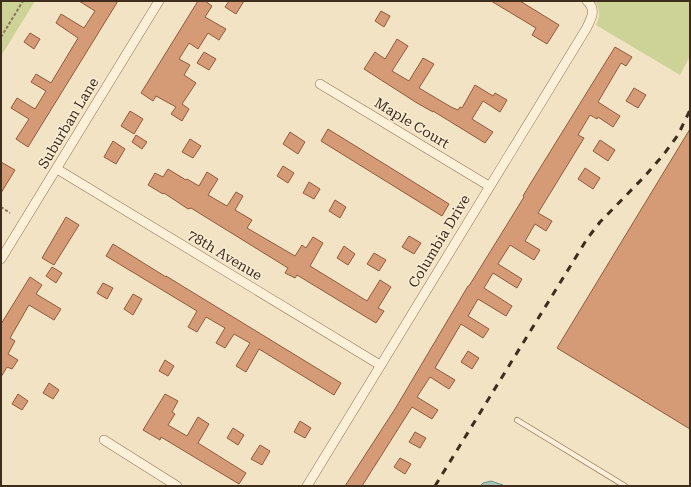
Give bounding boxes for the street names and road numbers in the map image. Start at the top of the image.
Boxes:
street label: Suburban Lane [35,74,102,171]
street label: Maple Court [372,94,452,152]
street label: Columbia Drive [405,191,473,290]
street label: 78th Avenue [185,227,265,284]

